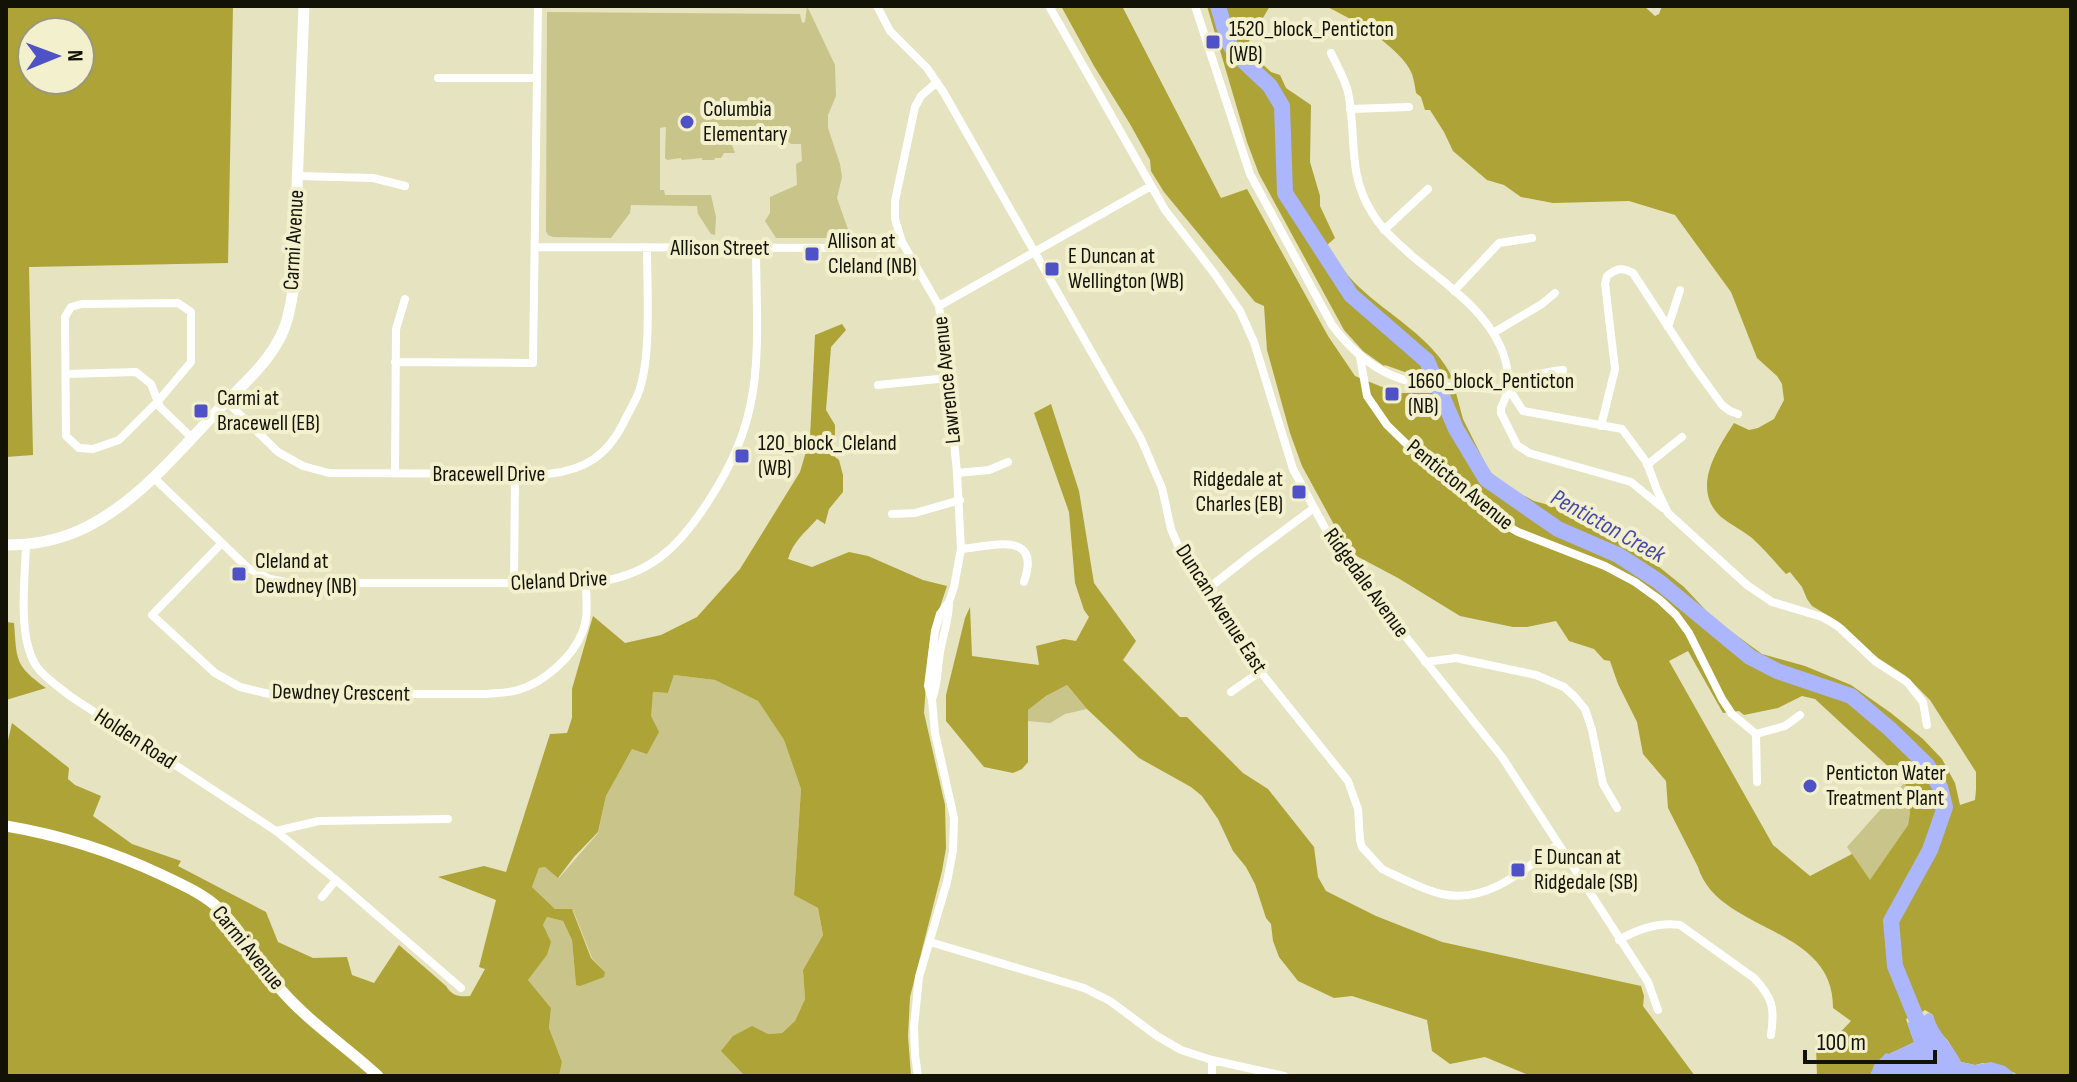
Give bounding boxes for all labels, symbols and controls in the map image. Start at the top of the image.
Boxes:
north arrow [16,16,96,96]
place label: 1520_block_Penticton (WB) [1229,16,1394,68]
marker: 1520_block_Penticton (WB) [1204,33,1222,51]
text: N [61,50,88,62]
place label: Columbia Elementary [703,96,788,148]
marker: Columbia Elementary [678,113,696,131]
street label: Carmi Avenue [278,189,310,291]
place label: Allison at Cleland (NB) [827,228,917,280]
street label: Allison Street [670,235,770,262]
place label: E Duncan at Wellington (WB) [1068,243,1184,295]
marker: Allison at Cleland (NB) [803,245,821,263]
marker: E Duncan at Wellington (WB) [1043,260,1061,278]
street label: Lawrence Avenue [927,315,967,445]
place label: 1660_block_Penticton (NB) [1408,368,1574,420]
place label: Carmi at Bracewell (EB) [217,385,320,437]
marker: 1660_block_Penticton (NB) [1383,385,1401,403]
marker: Carmi at Bracewell (EB) [192,402,210,420]
place label: 120_block_Cleland (WB) [758,430,897,482]
street label: Penticton Avenue [1401,434,1519,536]
marker: 120_block_Cleland (WB) [733,447,751,465]
street label: Bracewell Drive [433,461,545,488]
place label: Ridgedale at Charles (EB) [1193,466,1283,518]
marker: Ridgedale at Charles (EB) [1290,483,1308,501]
water label: Penticton Creek [1546,483,1671,570]
street label: Ridgedale Avenue [1317,523,1415,643]
street label: Duncan Avenue East [1169,539,1273,679]
place label: Cleland at Dewdney (NB) [255,548,357,600]
marker: Cleland at Dewdney (NB) [230,565,248,583]
street label: Cleland Drive [510,565,608,597]
street label: Dewdney Crescent [272,678,411,708]
street label: Holden Road [89,703,181,775]
place label: Penticton Water Treatment Plant [1826,760,1946,812]
marker: Penticton Water Treatment Plant [1801,777,1819,795]
place label: E Duncan at Ridgedale (SB) [1534,844,1638,896]
marker: E Duncan at Ridgedale (SB) [1509,861,1527,879]
street label: Carmi Avenue [206,900,290,996]
scale bar [1805,1014,1935,1064]
text: 100 m [1817,1028,1866,1057]

